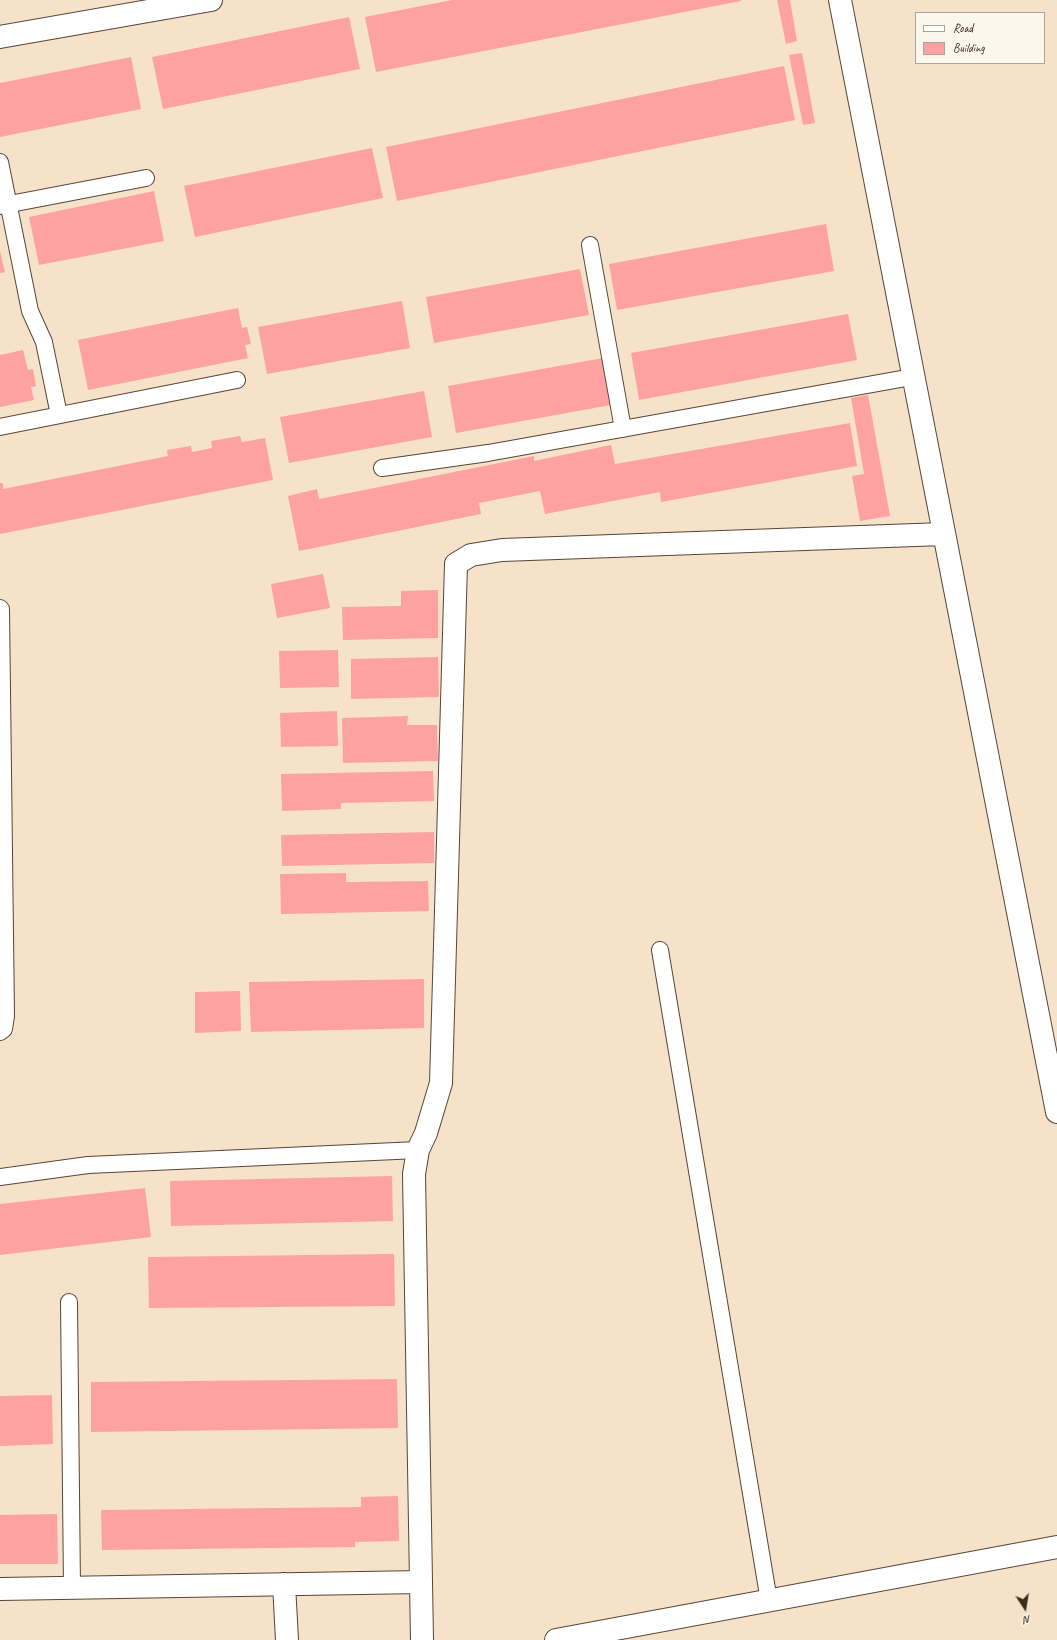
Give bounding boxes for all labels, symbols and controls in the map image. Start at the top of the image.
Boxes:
legend [915,12,1045,64]
text: Road [953,20,973,36]
text: Building [953,40,985,56]
north arrow [1005,1588,1045,1628]
text: N [1023,1612,1032,1627]

